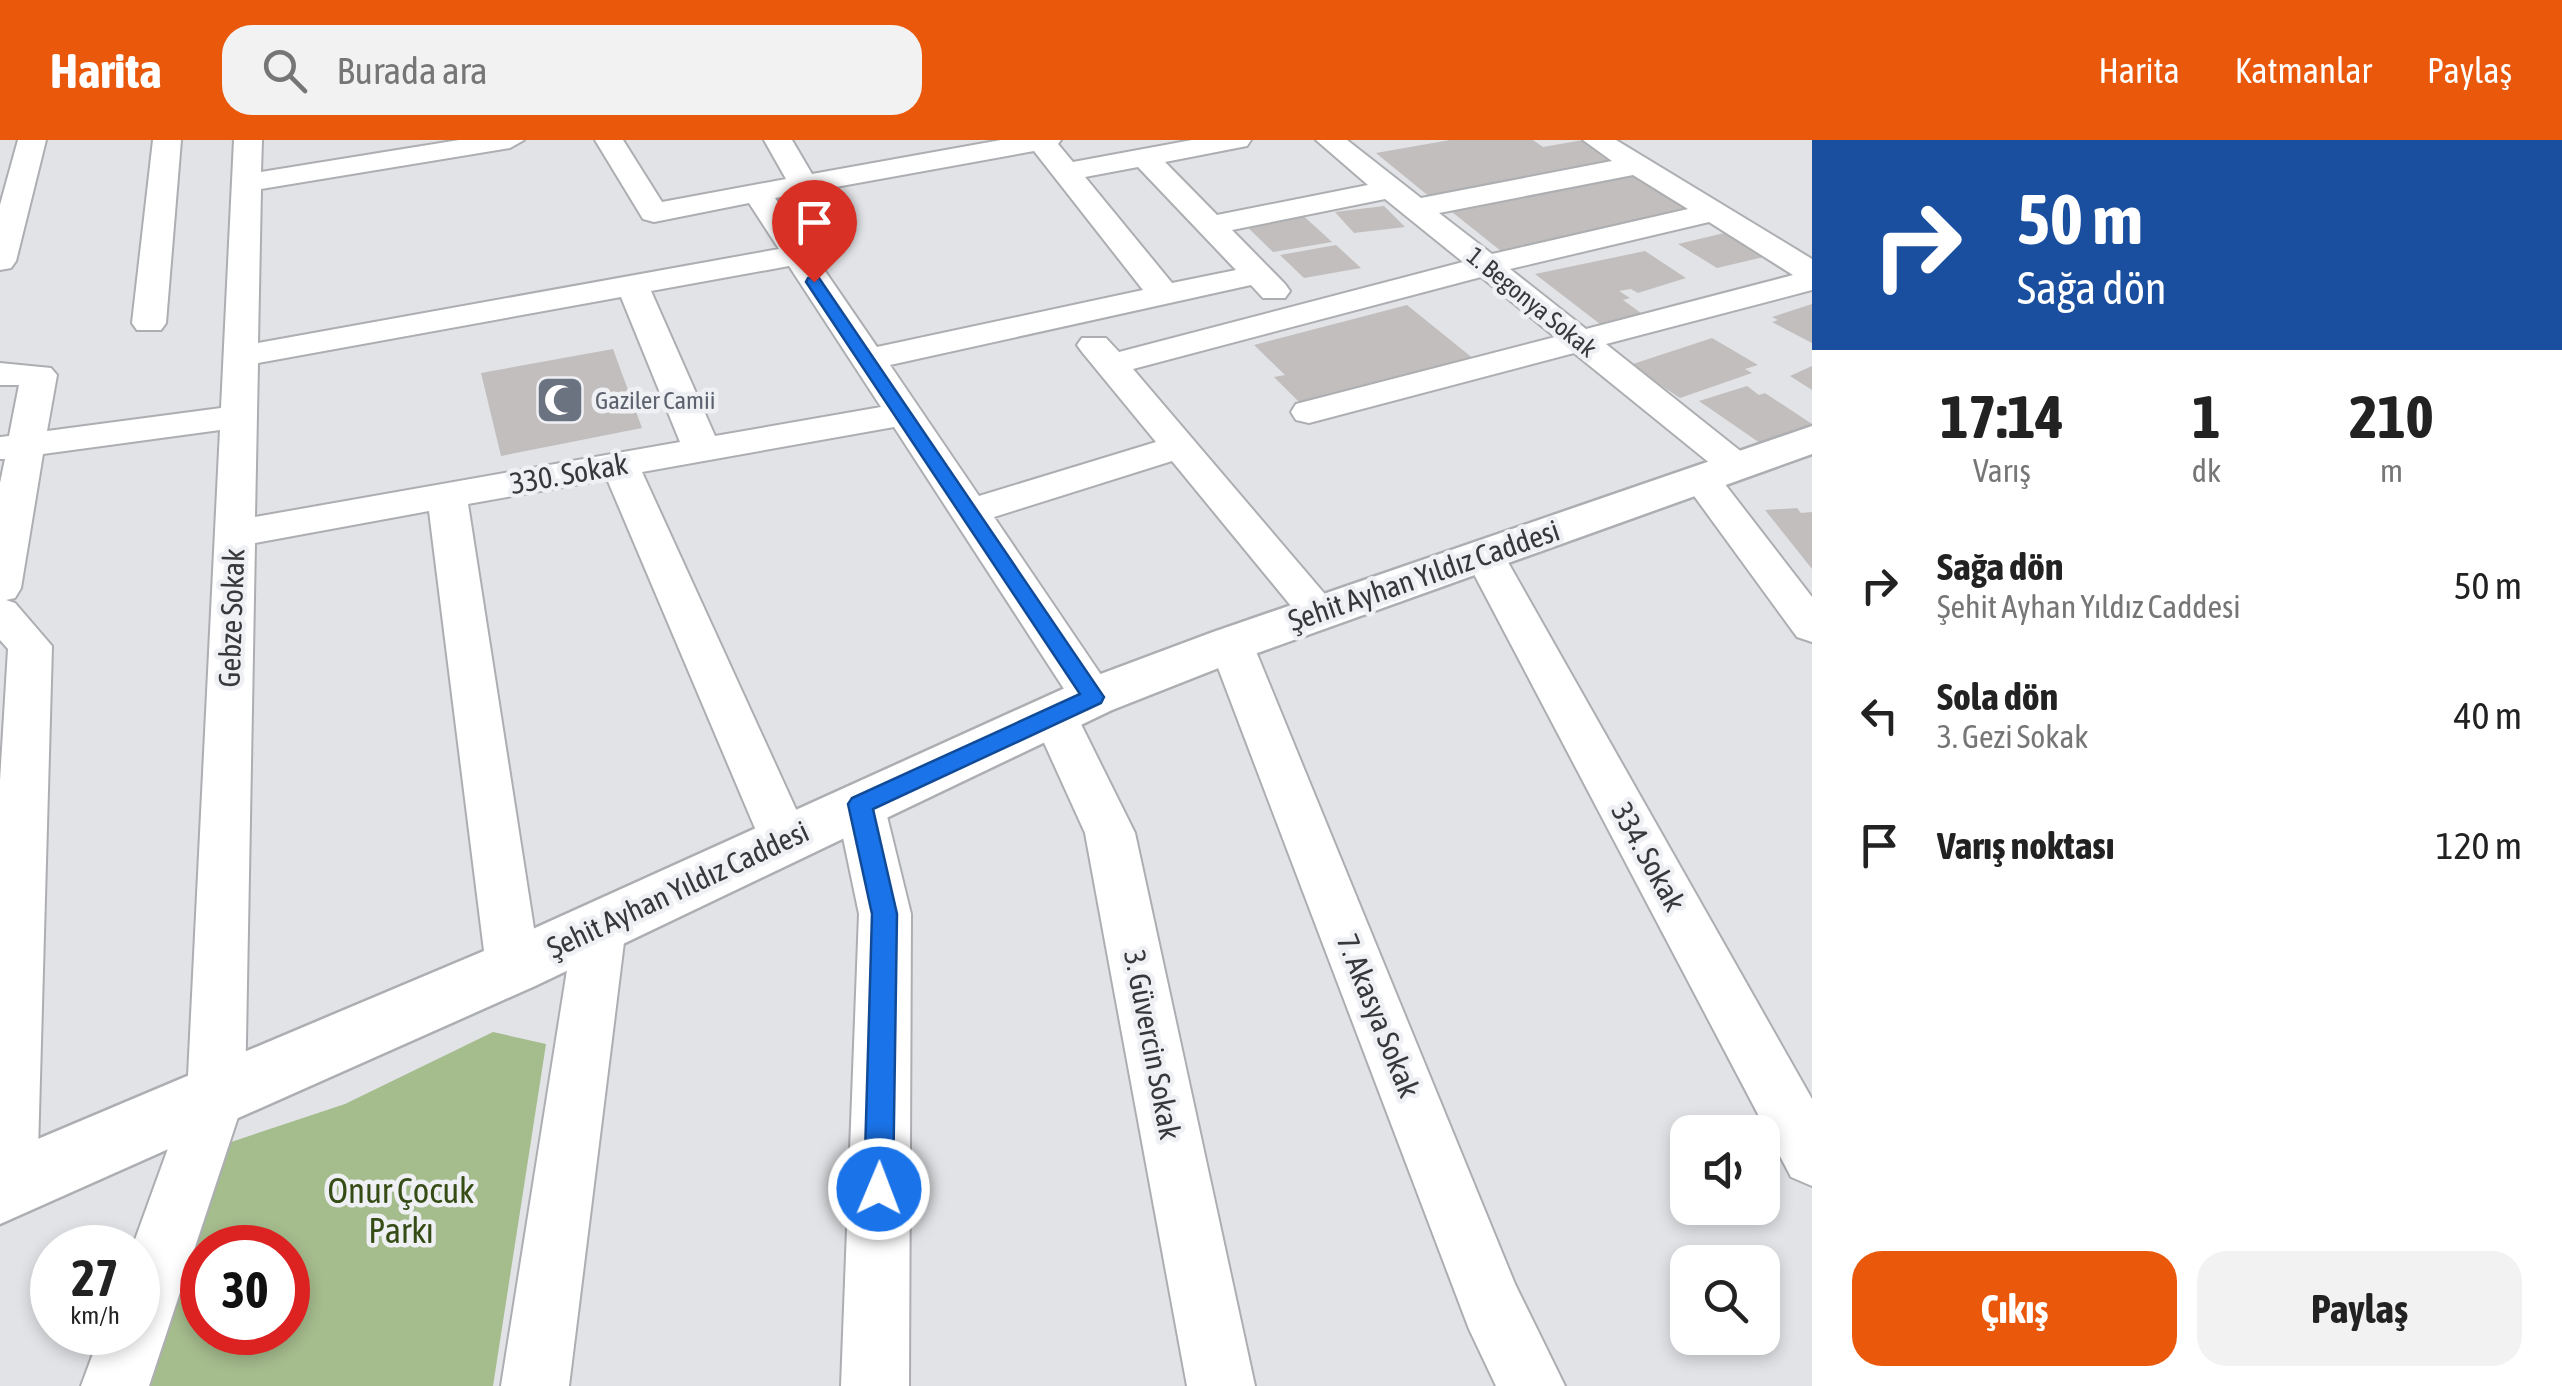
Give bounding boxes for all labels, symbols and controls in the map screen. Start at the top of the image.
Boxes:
search box [222,25,922,115]
text: Harita [50,43,162,98]
icon: search [257,43,312,98]
text: Burada ara [337,49,488,92]
text: Harita [2098,50,2180,90]
text: Katmanlar [2235,50,2372,90]
text: Paylaş [2427,50,2512,90]
text: 50 m [2017,179,2143,259]
pin [772,180,857,283]
icon: right [1852,180,1982,310]
icon: arrive [787,195,842,250]
street label: 1. Begonya Sokak [1462,241,1602,363]
text: Sağa dön [2017,262,2167,314]
mosque icon: Gaziler Camii [534,374,586,426]
text: 17:14 [1940,382,2064,451]
text: 1 [2192,382,2221,451]
text: 210 [2349,382,2434,451]
place label: Gaziler Camii [595,386,716,414]
street label: 330. Sokak [507,446,630,500]
text: Varış [1973,452,2031,489]
text: dk [2192,452,2221,489]
text: m [2380,452,2403,489]
street label: Şehit Ayhan Yıldız Caddesi [1284,513,1564,637]
text: Sağa dön [1937,545,2063,588]
street label: Gebze Sokak [212,548,250,688]
icon: right [1852,558,1907,613]
text: 50 m [2454,564,2522,607]
text: Şehit Ayhan Yıldız Caddesi [1937,588,2241,625]
text: Sola dön [1937,675,2058,718]
icon: left [1852,688,1907,743]
text: 40 m [2454,694,2522,737]
text: 3. Gezi Sokak [1937,718,2088,755]
street label: 334. Sokak [1605,796,1693,917]
street label: Şehit Ayhan Yıldız Caddesi [541,814,814,965]
icon: arrive [1852,818,1907,873]
text: Varış noktası [1937,824,2115,867]
text: 120 m [2436,824,2522,867]
street label: 7. Akasya Sokak [1331,929,1427,1102]
street label: 3. Güvercin Sokak [1118,947,1188,1142]
map controls [1670,1115,1780,1355]
button: sound [1670,1115,1780,1225]
position arrow [827,1137,931,1241]
park label: Onur Çocuk Parkı [328,1170,474,1250]
speed limit sign: 30 [180,1225,310,1355]
button: search [1670,1245,1780,1355]
text: 27 [71,1249,118,1307]
button: Çıkış [1852,1251,2177,1366]
button: Paylaş [2197,1251,2522,1366]
text: km/h [70,1301,120,1329]

